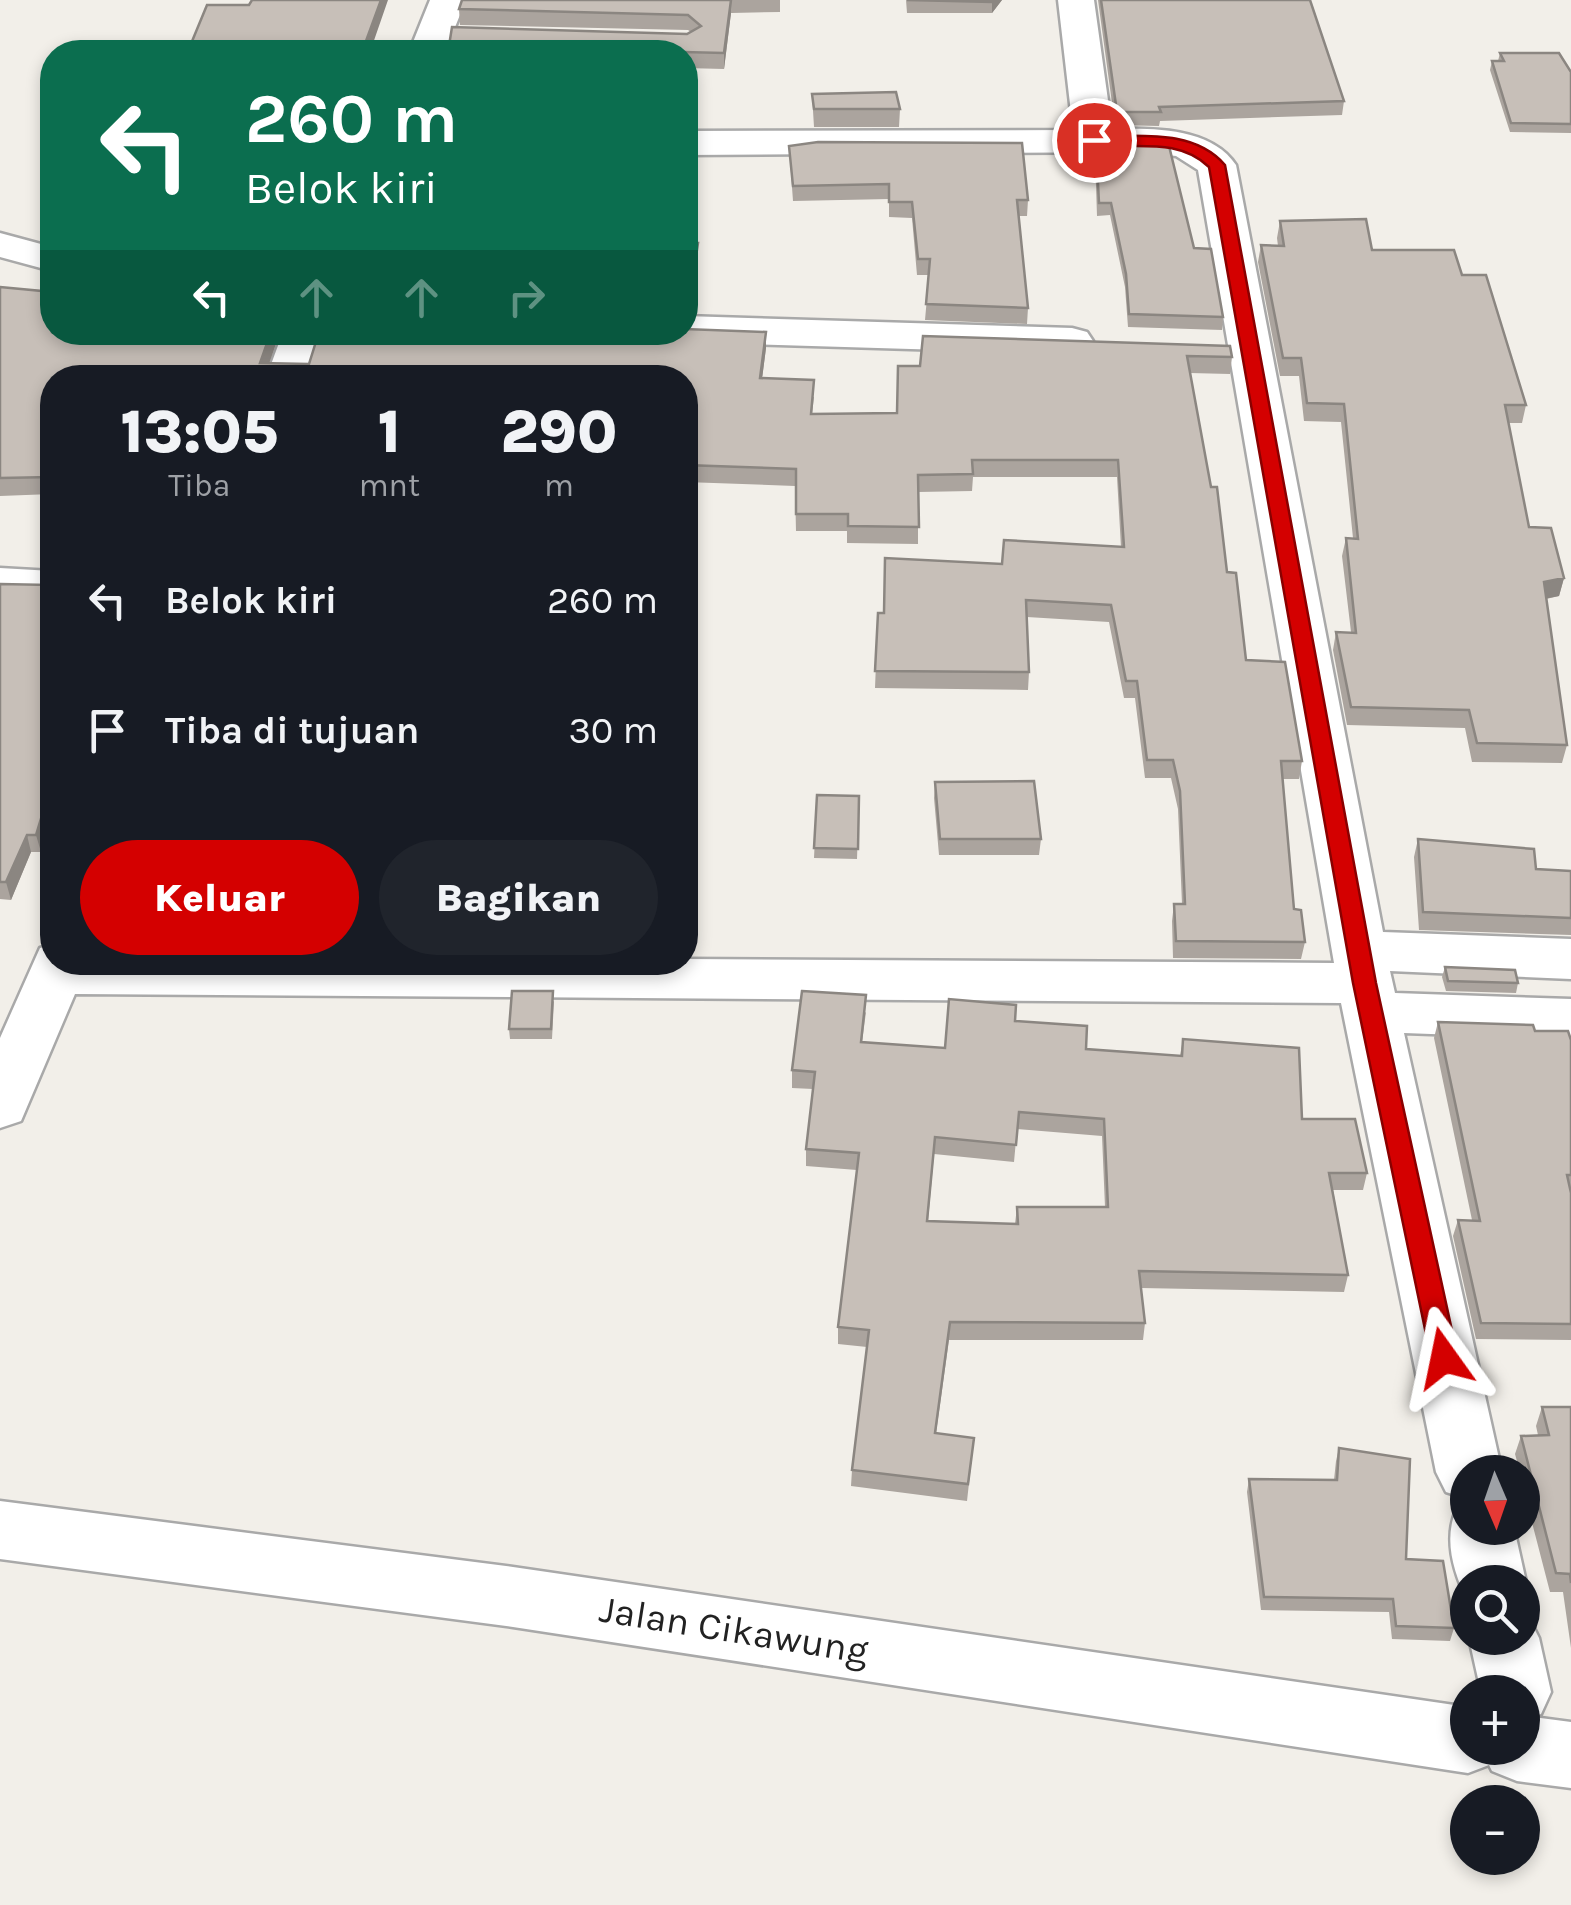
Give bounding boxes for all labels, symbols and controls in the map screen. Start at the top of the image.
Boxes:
text: 260 m [245,78,458,160]
icon: left [80,80,210,210]
pin [1052,98,1137,183]
icon: arrive [1067,113,1122,168]
text: Belok kiri [245,162,438,214]
icon: left [184,270,239,325]
icon: ahead [289,270,344,325]
icon: ahead [394,270,449,325]
icon: right [499,270,554,325]
text: 13:05 [121,397,278,467]
text: 1 [378,397,401,467]
text: 290 [501,397,617,467]
text: Tiba [168,467,230,504]
text: mnt [359,467,420,504]
text: m [544,467,574,504]
icon: left [80,573,135,628]
text: Belok kiri [165,578,337,623]
text: 260 m [547,578,658,623]
icon: arrive [80,703,135,758]
text: Tiba di tujuan [165,708,420,753]
text: 30 m [568,708,658,753]
button: Keluar [80,840,359,955]
button: Bagikan [379,840,658,955]
position arrow [1392,1306,1496,1410]
north arrow [1450,1455,1540,1545]
map controls [1450,1455,1540,1875]
button: search [1450,1565,1540,1655]
street label: Jalan Cikawung [596,1587,872,1673]
button: + [1450,1675,1540,1765]
button: − [1450,1785,1540,1875]

